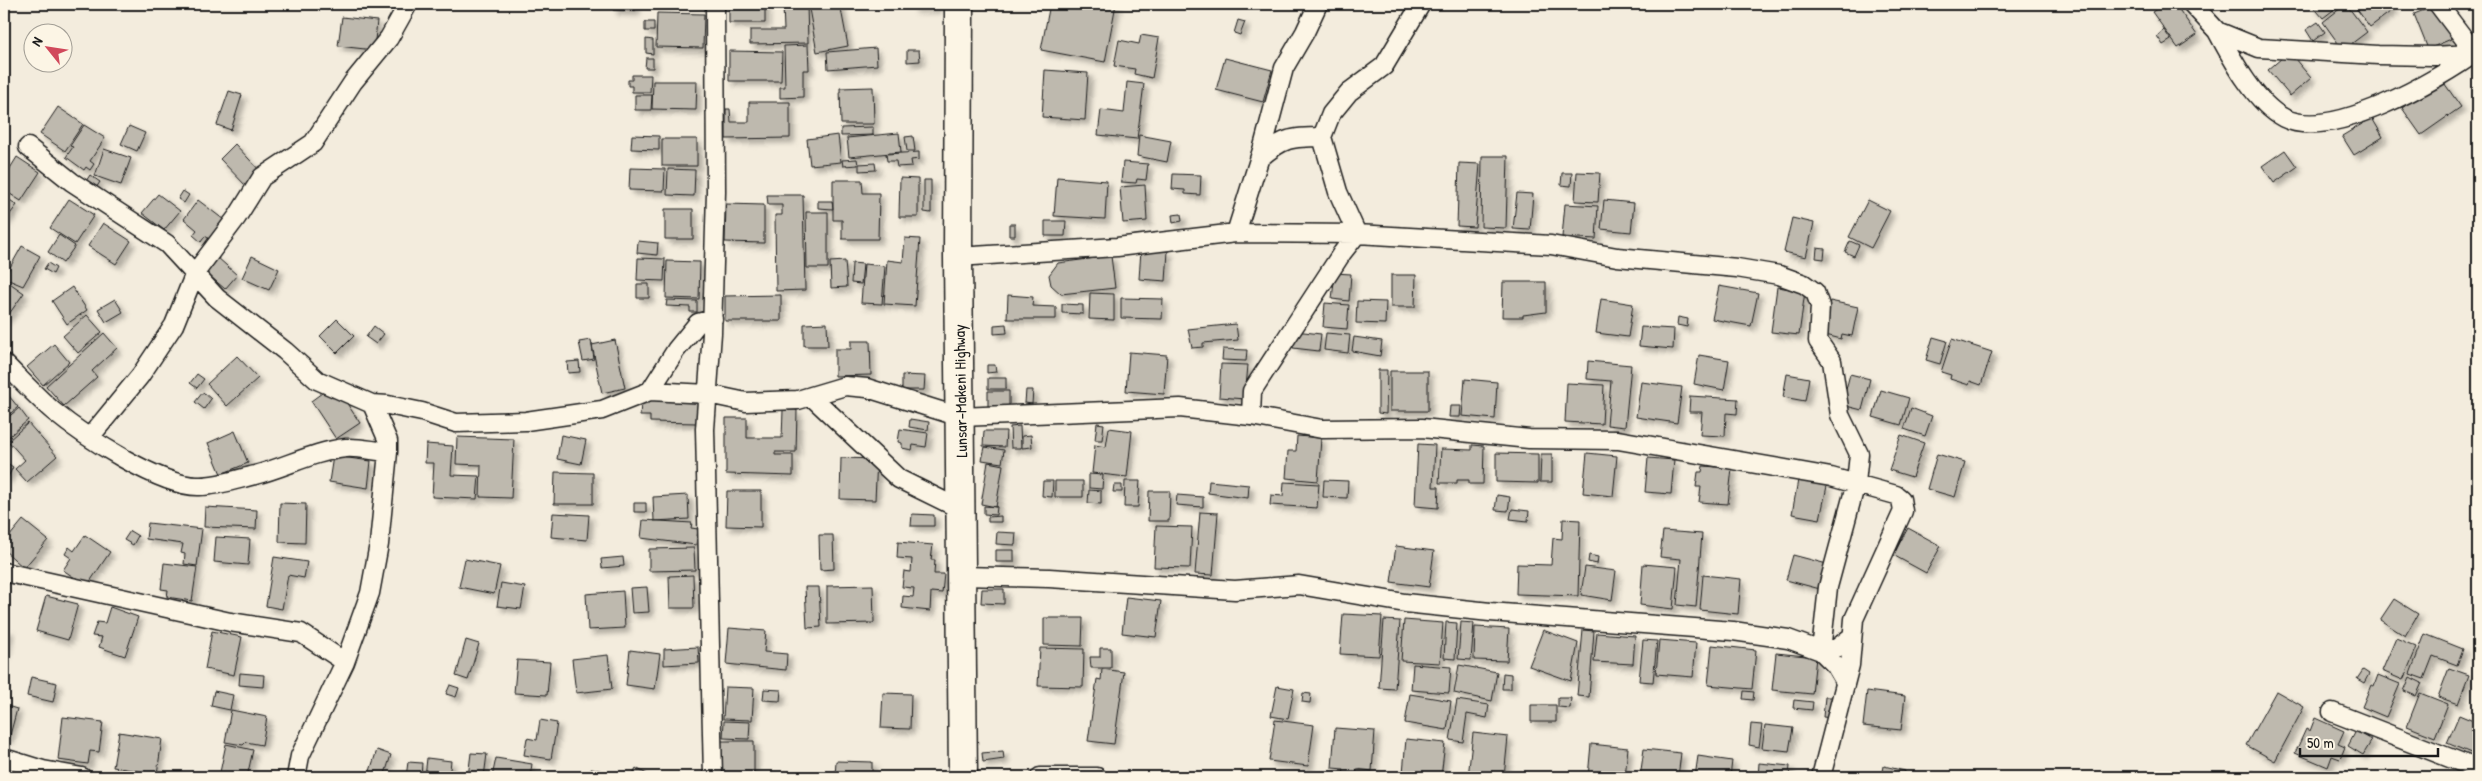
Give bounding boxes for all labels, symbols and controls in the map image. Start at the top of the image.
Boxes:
north arrow [22,22,72,72]
text: N [26,33,47,49]
street label: Lunsar-Makeni Highway [948,324,972,458]
scale bar [2300,726,2437,758]
text: 50 m [2307,732,2334,753]

